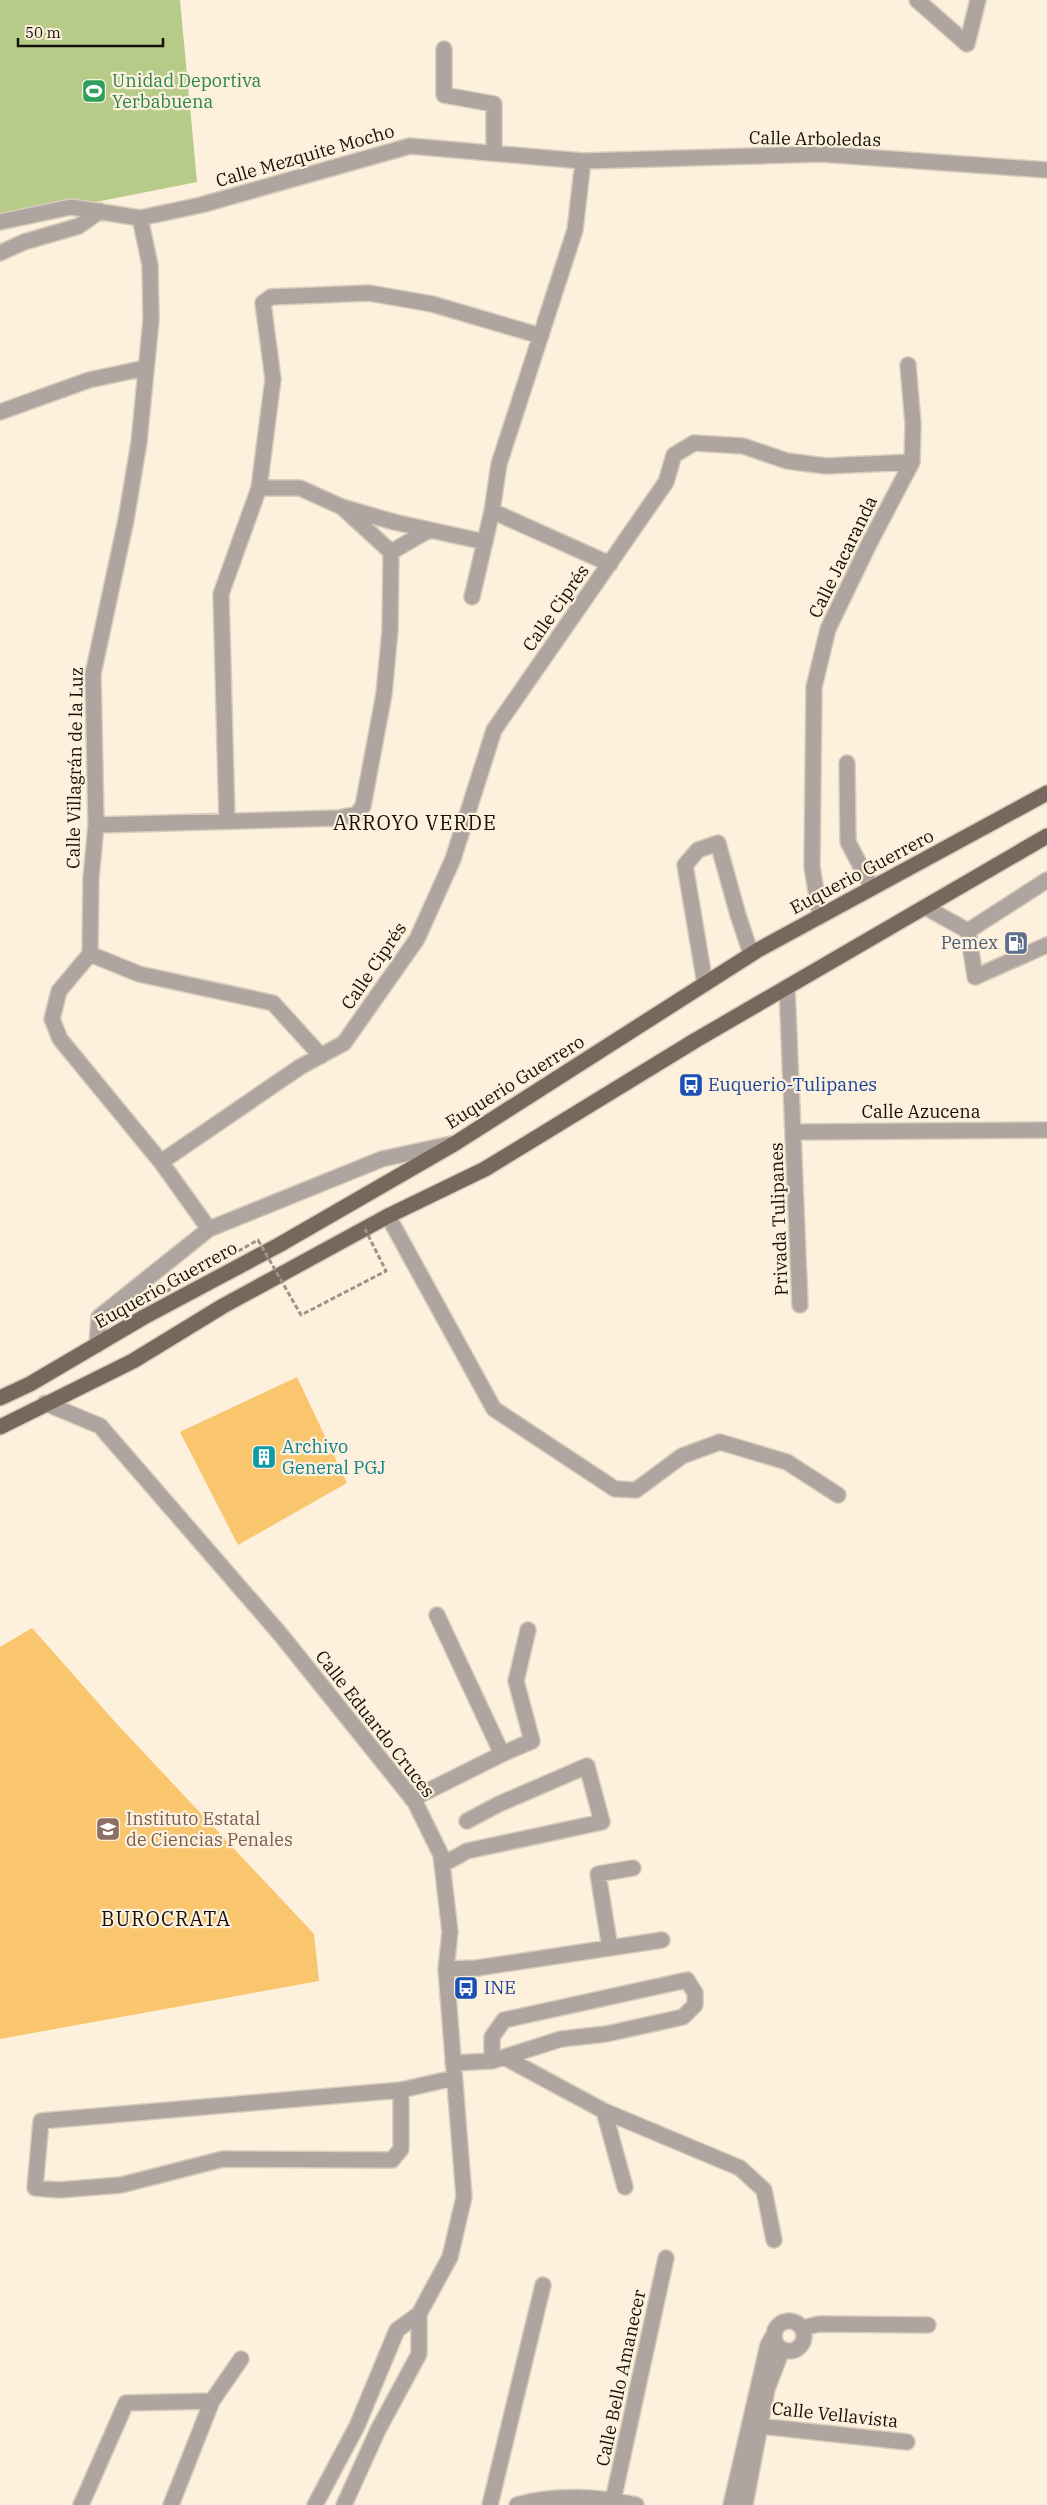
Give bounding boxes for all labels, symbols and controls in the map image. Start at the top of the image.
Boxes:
scale bar [18,15,162,47]
text: 50 m [25,23,61,42]
place label: Unidad Deportiva Yerbabuena [112,69,262,113]
sports icon: Unidad Deportiva Yerbabuena [81,78,107,104]
street label: Calle Mezquite Mocho [213,119,397,192]
street label: Calle Arboledas [749,126,881,151]
street label: Calle Jacaranda [803,492,882,622]
street label: Calle Ciprés [517,560,594,656]
street label: Calle Villagrán de la Luz [61,667,88,869]
district label: ARROYO VERDE [333,809,497,836]
street label: Euquerio Guerrero [786,824,938,919]
street label: Calle Ciprés [336,918,411,1014]
fuel station icon: Pemex [1003,930,1029,956]
place label: Pemex [941,931,998,954]
street label: Euquerio Guerrero [441,1030,589,1134]
bus stop icon: Euquerio-Tulipanes [678,1072,704,1098]
place label: Euquerio-Tulipanes [708,1073,877,1096]
street label: Calle Azucena [862,1100,981,1123]
street label: Privada Tulipanes [764,1142,793,1296]
street label: Euquerio Guerrero [90,1236,241,1333]
place label: Archivo General PGJ [282,1435,386,1479]
building icon: Archivo General PGJ [251,1444,277,1470]
street label: Calle Eduardo Cruces [311,1645,440,1802]
place label: Instituto Estatal de Ciencias Penales [126,1807,293,1851]
school or university icon: Instituto Estatal de Ciencias Penales [95,1816,121,1842]
district label: BUROCRATA [101,1905,231,1932]
bus stop icon: INE [453,1975,479,2001]
place label: INE [484,1976,516,1999]
street label: Calle Bello Amanecer [591,2287,650,2468]
street label: Calle Vellavista [771,2396,900,2433]

